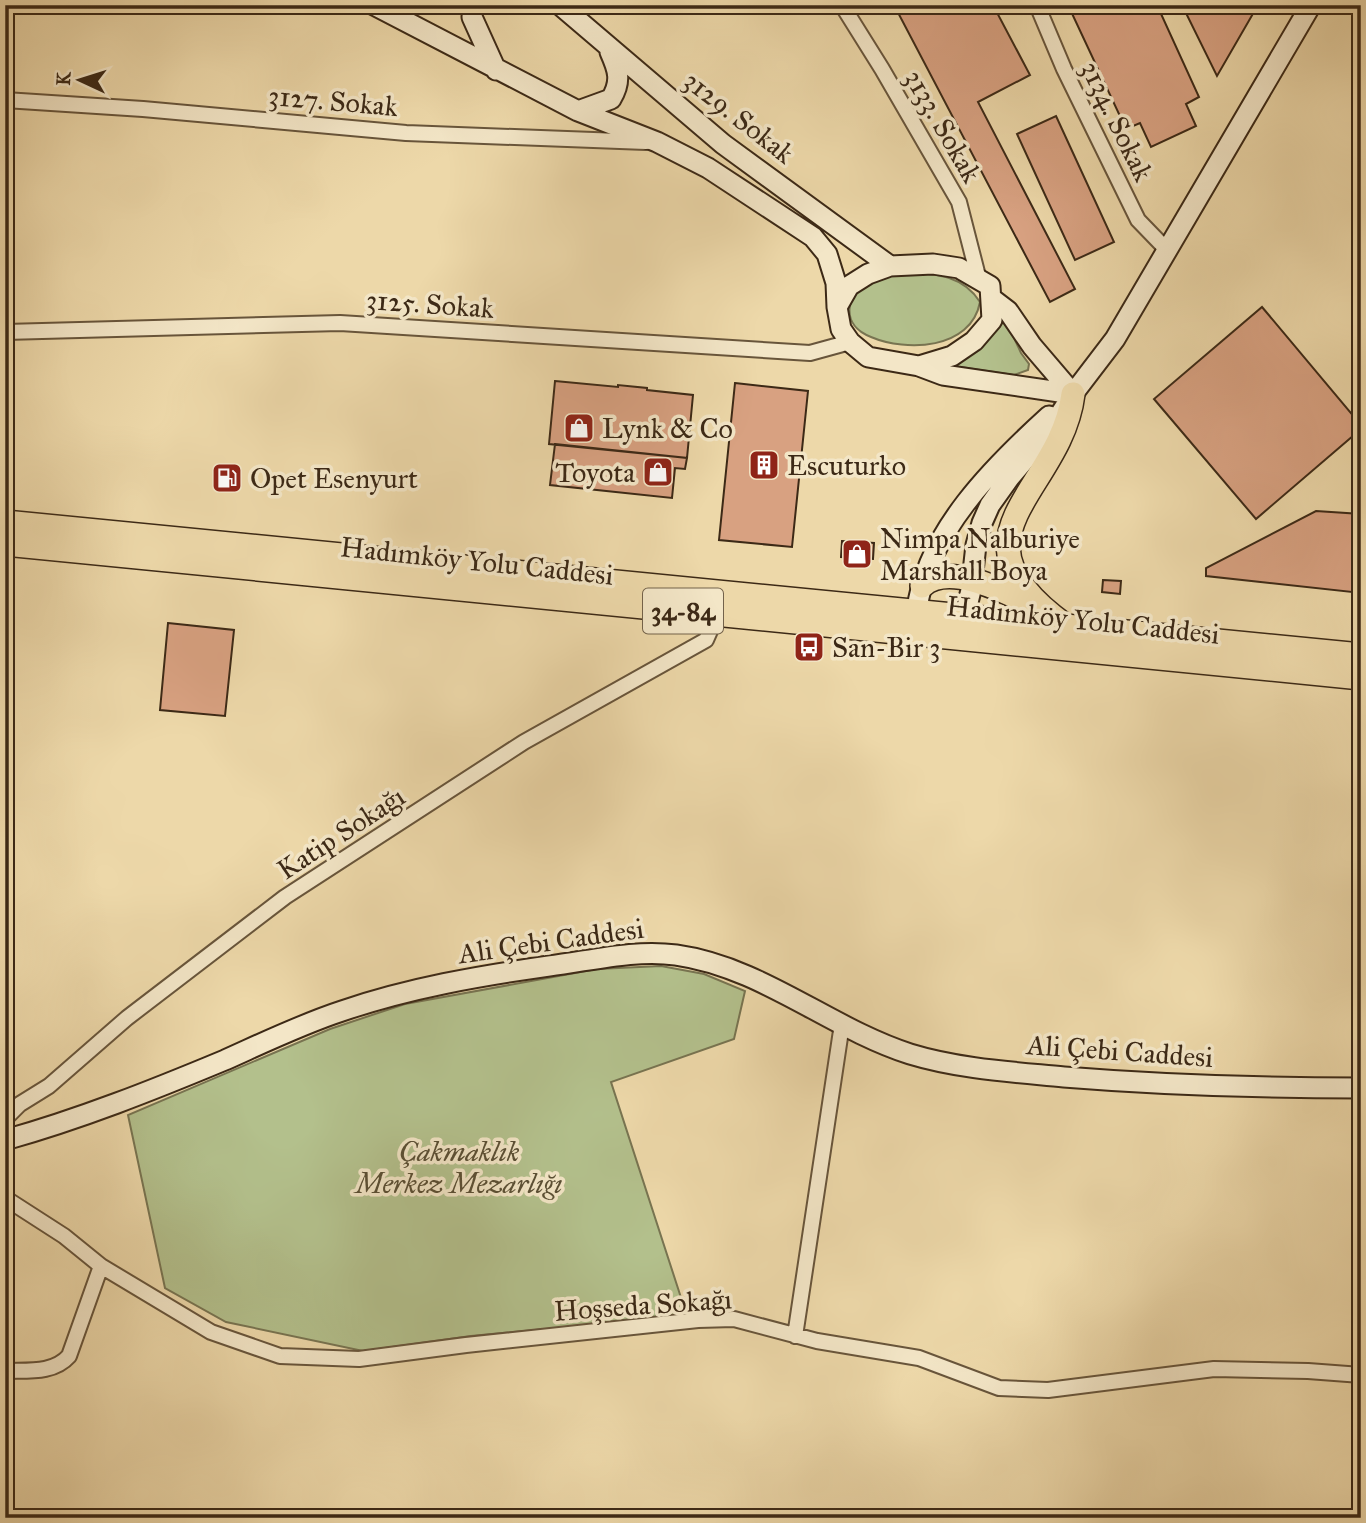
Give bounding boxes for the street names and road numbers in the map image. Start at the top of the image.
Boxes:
street label: 3134. Sokak [1073,55,1161,187]
street label: 3129. Sokak [677,63,801,171]
street label: 3133. Sokak [897,63,989,189]
street label: 3127. Sokak [267,78,399,124]
street label: 3125. Sokak [365,282,495,326]
street label: Hadımköy Yolu Caddesi [339,529,616,593]
street label: Hadımköy Yolu Caddesi [945,588,1222,652]
road number: 34-84 [643,589,723,634]
street label: Katip Sokağı [271,779,412,887]
street label: Ali Çebi Caddesi [455,911,646,971]
street label: Ali Çebi Caddesi [1025,1027,1215,1075]
street label: Hoşseda Sokağı [553,1281,733,1329]

